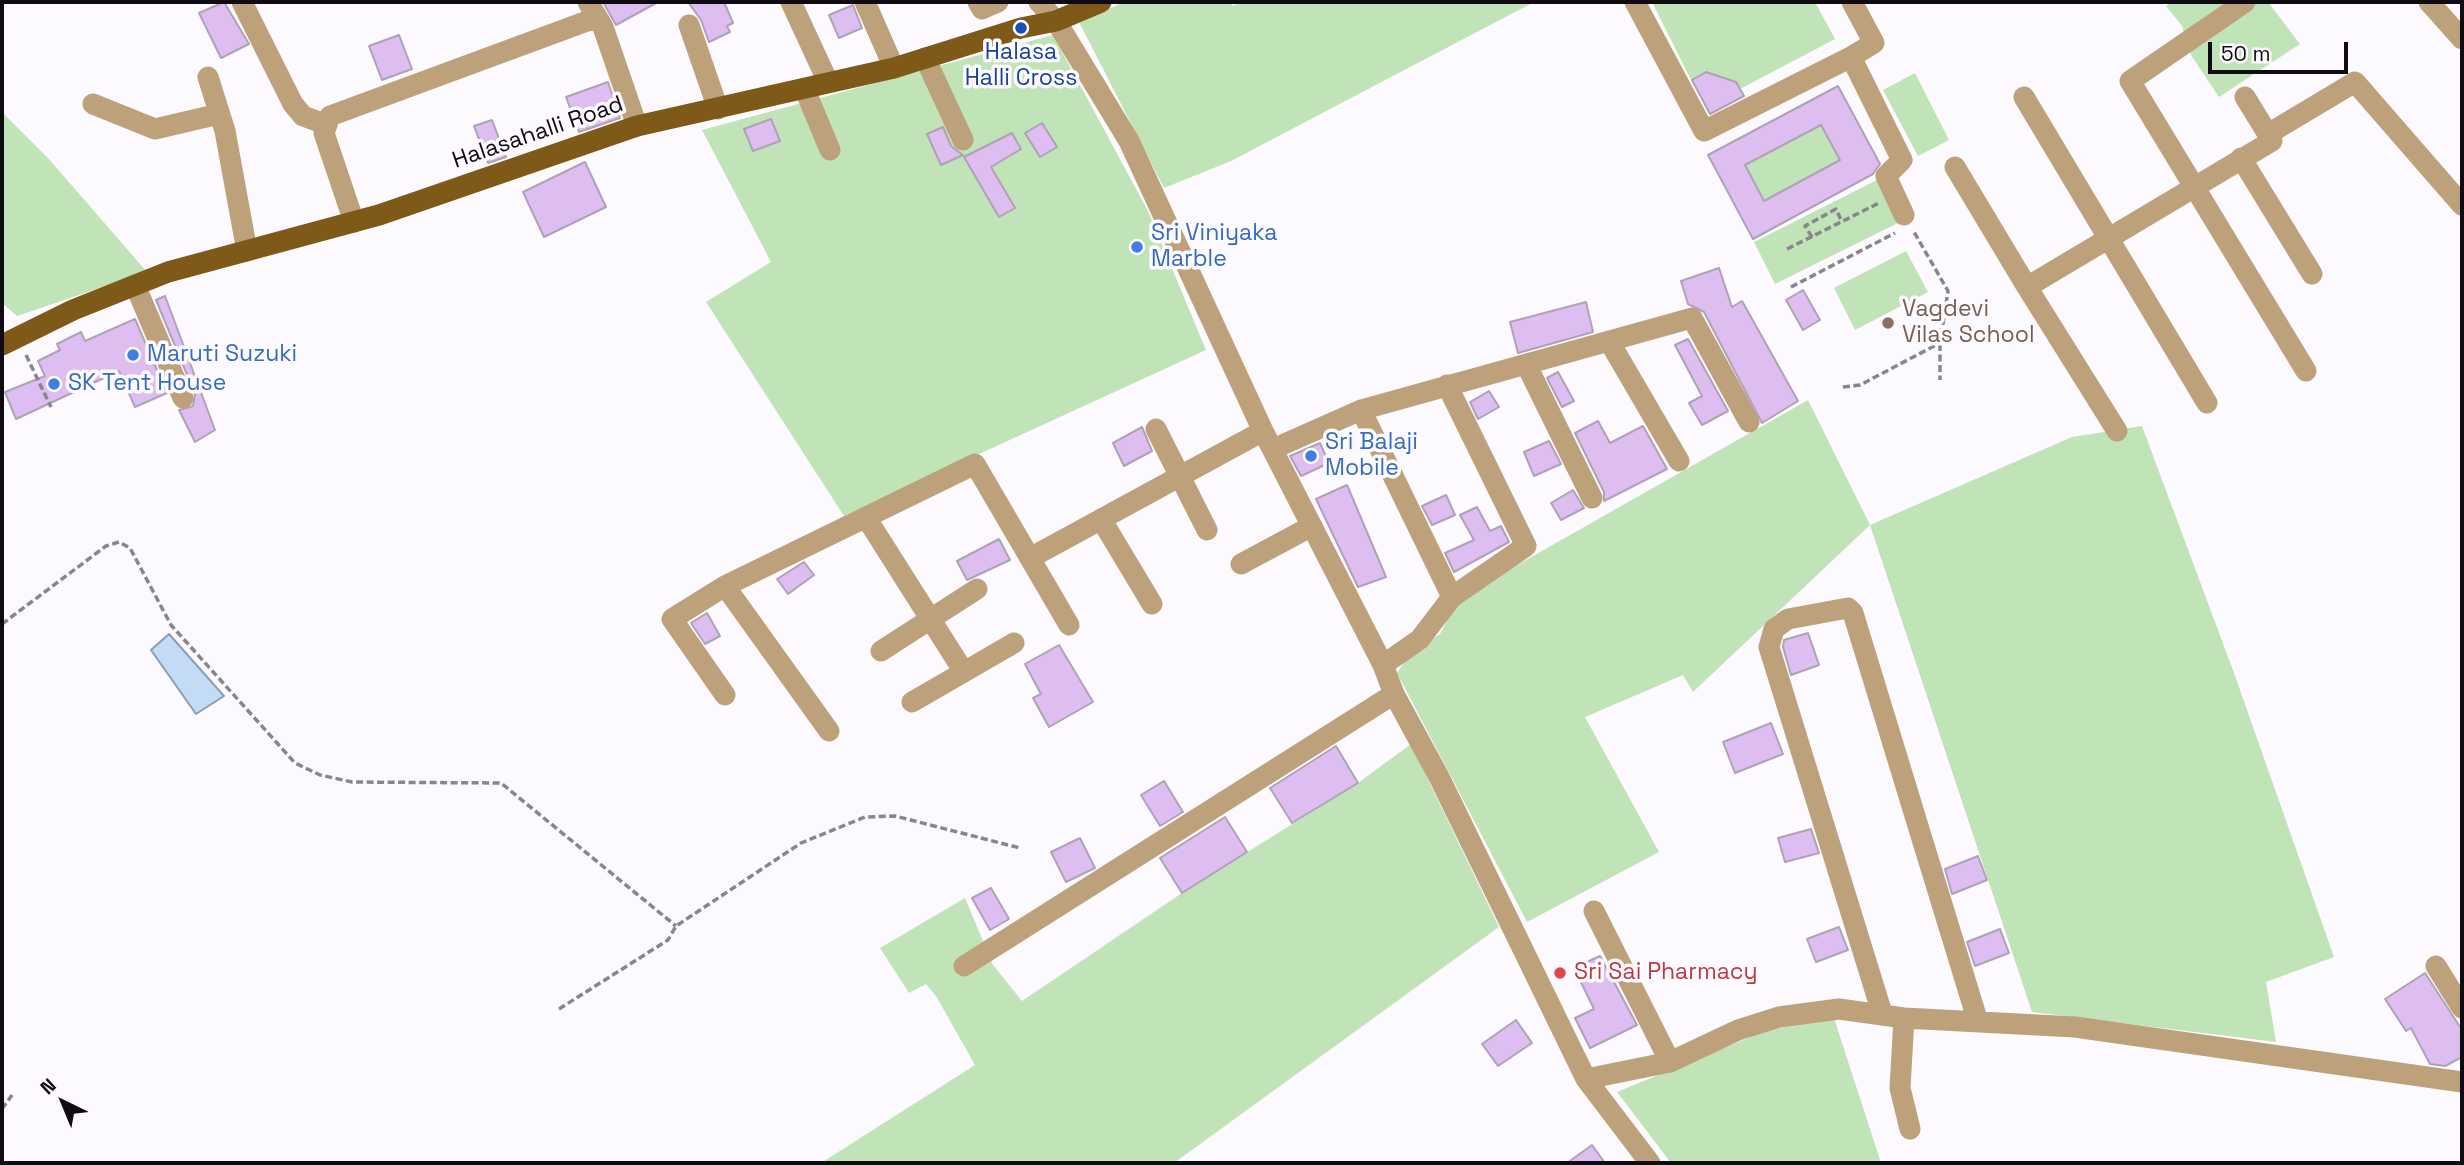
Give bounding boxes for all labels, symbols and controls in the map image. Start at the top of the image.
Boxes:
marker: Halasa Halli Cross [1013,20,1029,36]
scale bar [2212,28,2352,72]
place label: Halasa Halli Cross [965,39,1077,93]
text: 50 m [2221,40,2271,67]
street label: Halasahalli Road [449,91,627,175]
place label: Sri Viniyaka Marble [1151,220,1278,274]
marker: Sri Viniyaka Marble [1129,239,1145,255]
place label: Vagdevi Vilas School [1902,296,2035,350]
marker: Vagdevi Vilas School [1880,315,1896,331]
place label: Maruti Suzuki [147,341,297,369]
marker: Maruti Suzuki [125,347,141,363]
place label: SK Tent House [68,370,226,398]
marker: SK Tent House [46,376,62,392]
place label: Sri Balaji Mobile [1325,429,1418,483]
marker: Sri Balaji Mobile [1303,448,1319,464]
place label: Sri Sai Pharmacy [1574,959,1758,987]
marker: Sri Sai Pharmacy [1552,965,1568,981]
north arrow [28,1067,98,1137]
text: N [35,1073,62,1100]

